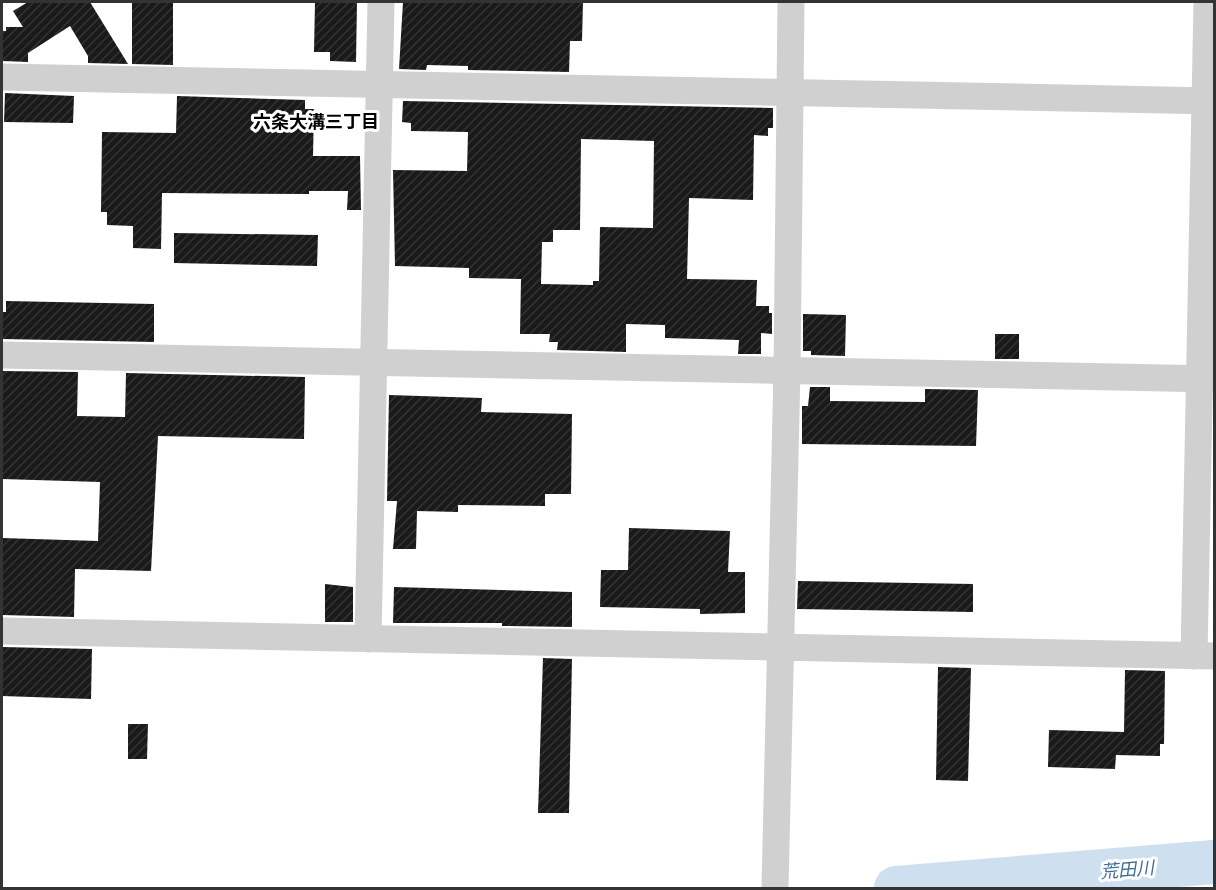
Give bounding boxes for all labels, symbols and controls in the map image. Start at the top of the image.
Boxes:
district label: 六条大溝三丁目 [253,109,379,134]
water label: 荒田川 [1099,855,1157,884]

